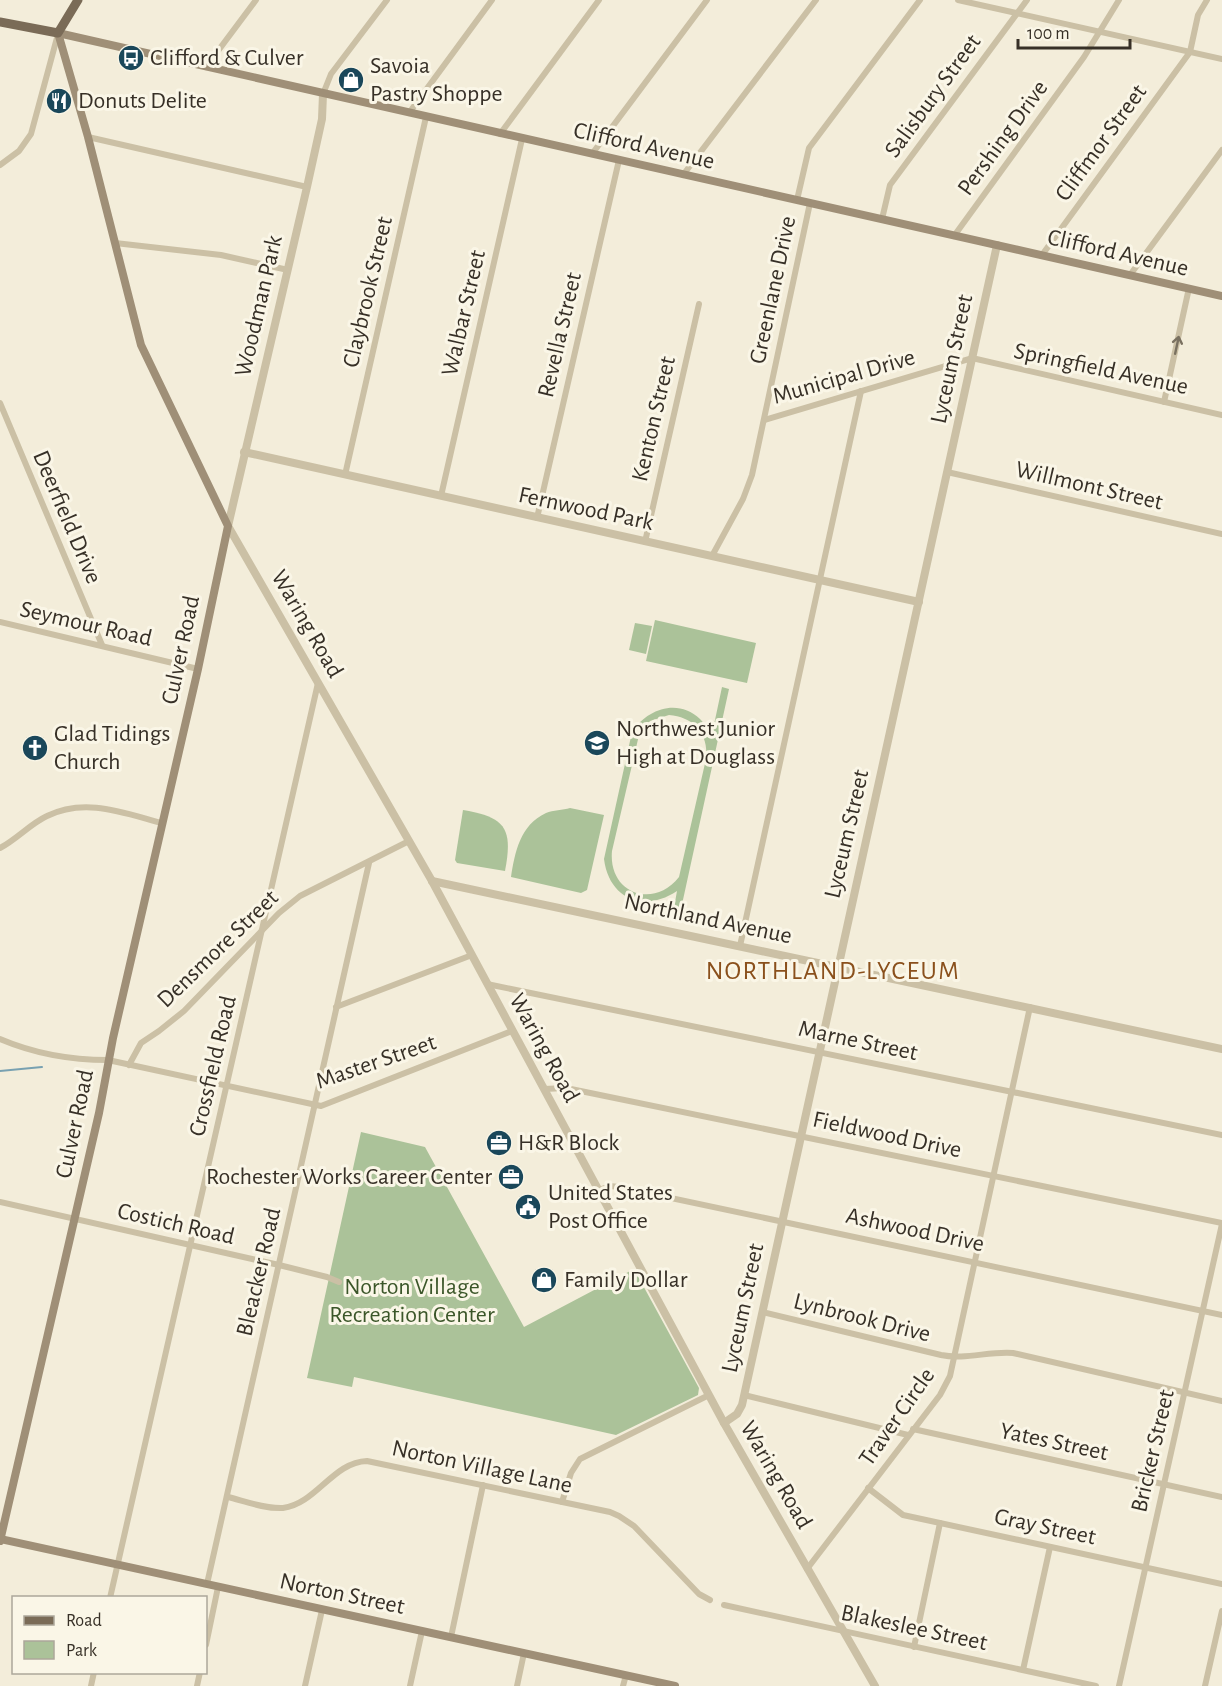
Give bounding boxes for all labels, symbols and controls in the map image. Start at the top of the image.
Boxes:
scale bar [1018,12,1130,50]
text: 100 m [1027,25,1070,43]
street label: Salisbury Street [880,30,986,162]
bus stop icon: Clifford & Culver [116,43,146,73]
place label: Clifford & Culver [150,46,304,70]
place label: Savoia Pastry Shoppe [370,54,503,106]
shop icon: Savoia Pastry Shoppe [336,65,366,95]
street label: Pershing Drive [953,76,1053,200]
street label: Cliffmor Street [1051,80,1151,206]
restaurant icon: Donuts Delite [44,86,74,116]
place label: Donuts Delite [78,89,207,113]
street label: Clifford Avenue [571,118,717,174]
street label: Claybrook Street [339,214,397,370]
street label: Greenlane Drive [746,214,800,366]
street label: Clifford Avenue [1045,225,1191,281]
street label: Woodman Park [231,233,287,379]
street label: Walbar Street [438,247,490,378]
street label: Revella Street [534,270,586,400]
street label: Lyceum Street [927,292,977,426]
one-way arrow [1171,336,1183,355]
street label: Springfield Avenue [1012,339,1190,399]
street label: Municipal Drive [770,345,918,409]
street label: Kenton Street [628,354,680,484]
street label: Deerfield Drive [28,447,106,587]
street label: Willmont Street [1013,457,1165,515]
street label: Fernwood Park [516,483,656,535]
street label: Waring Road [267,566,347,682]
street label: Culver Road [158,593,204,707]
street label: Seymour Road [18,597,154,651]
place label: Northwest Junior High at Douglass [616,717,775,769]
place label: Glad Tidings Church [54,722,170,774]
school or university icon: Northwest Junior High at Douglass [582,728,612,758]
church icon: Glad Tidings Church [20,733,50,763]
street label: Lyceum Street [821,767,874,901]
street label: Densmore Street [153,885,283,1012]
street label: Northland Avenue [622,890,794,948]
district label: NORTHLAND-LYCEUM [706,958,960,984]
street label: Waring Road [504,990,584,1106]
street label: Crossfield Road [185,993,241,1139]
street label: Marne Street [796,1017,920,1065]
street label: Master Street [313,1030,439,1094]
street label: Culver Road [52,1067,98,1181]
street label: Fieldwood Drive [810,1108,964,1162]
office icon: H&R Block [484,1128,514,1158]
place label: H&R Block [518,1131,619,1155]
office icon: Rochester Works Career Center [496,1162,526,1192]
place label: Rochester Works Career Center [206,1165,492,1189]
place label: United States Post Office [548,1181,673,1233]
public building icon: United States Post Office [513,1192,543,1222]
street label: Costich Road [115,1199,237,1249]
street label: Ashwood Drive [844,1204,986,1256]
street label: Bleacker Road [233,1205,285,1339]
street label: Lyceum Street [718,1241,768,1375]
shop icon: Family Dollar [529,1265,559,1295]
place label: Family Dollar [564,1268,688,1292]
park label: Norton Village Recreation Center [329,1275,495,1327]
street label: Lynbrook Drive [791,1289,933,1347]
street label: Traver Circle [855,1364,939,1470]
street label: Bricker Street [1127,1387,1179,1515]
street label: Waring Road [736,1417,816,1533]
street label: Yates Street [998,1419,1111,1465]
street label: Norton Village Lane [390,1436,574,1498]
street label: Gray Street [992,1505,1098,1550]
street label: Norton Street [277,1569,407,1619]
legend [12,1596,207,1674]
street label: Blakeslee Street [839,1601,990,1655]
text: Road [66,1612,102,1630]
text: Park [66,1642,98,1660]

